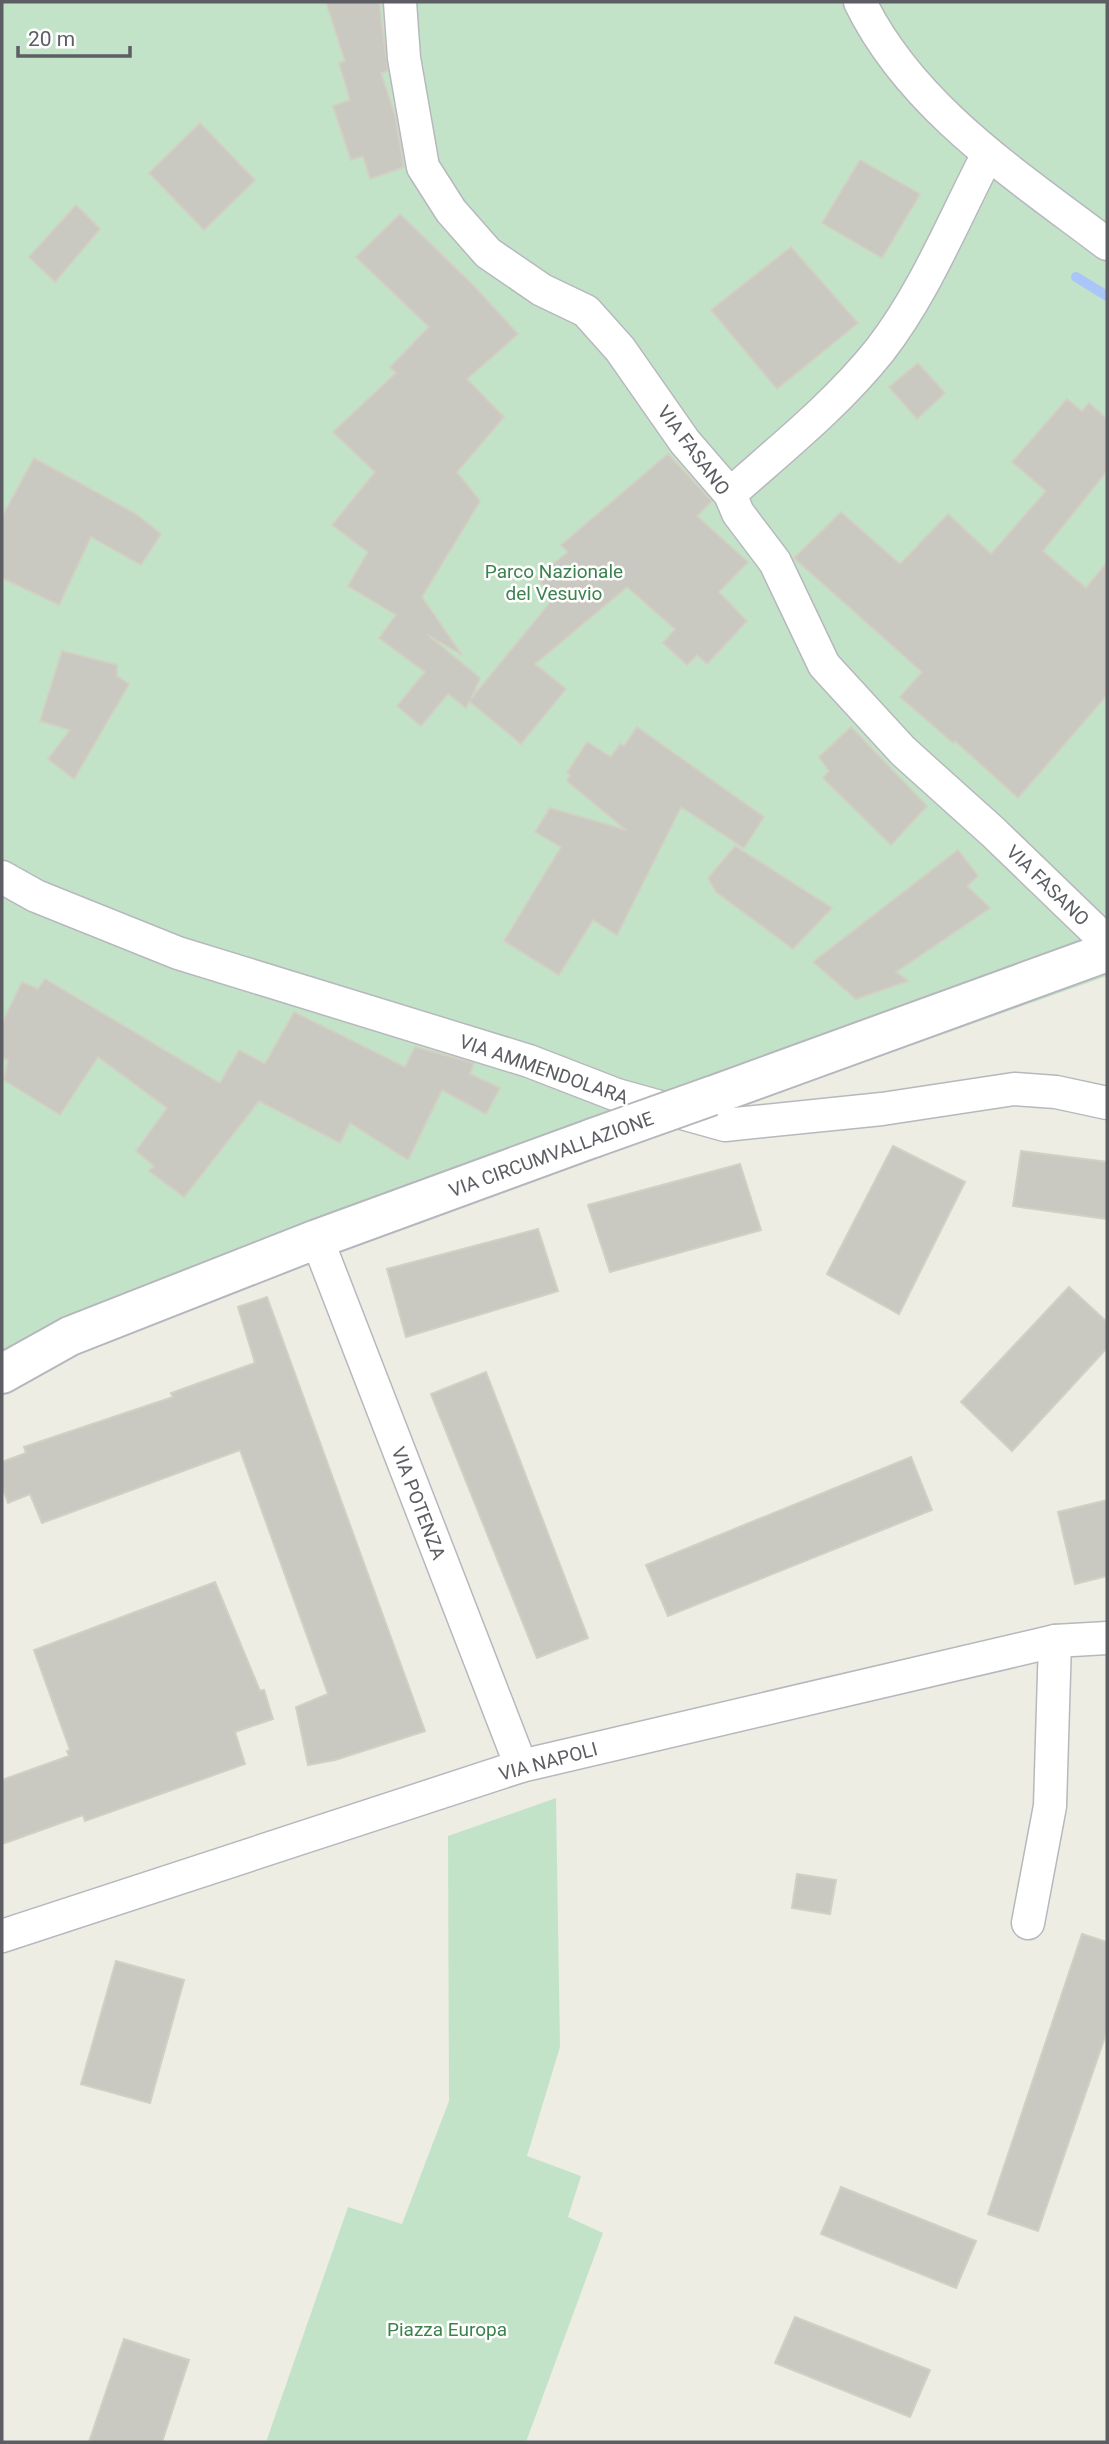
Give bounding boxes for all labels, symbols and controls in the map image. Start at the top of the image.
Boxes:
scale bar [18,14,130,58]
text: 20 m [28,27,75,51]
street label: VIA FASANO [652,401,735,500]
park label: Parco Nazionale del Vesuvio [485,560,623,605]
street label: VIA FASANO [1001,840,1094,931]
street label: VIA AMMENDOLARA [456,1030,632,1109]
street label: VIA CIRCUMVALLAZIONE [446,1107,657,1202]
street label: VIA POTENZA [386,1444,451,1563]
street label: VIA NAPOLI [496,1737,600,1786]
park label: Piazza Europa [387,2318,507,2341]

